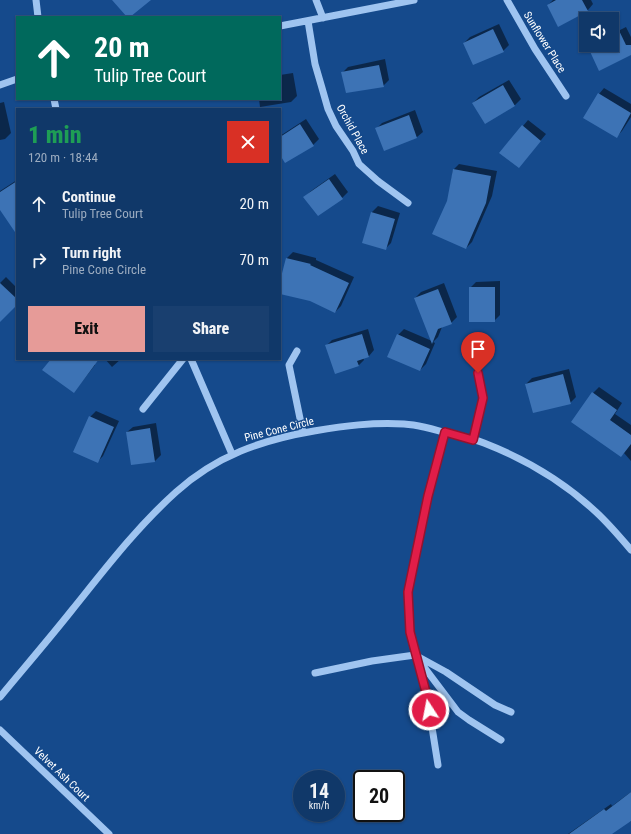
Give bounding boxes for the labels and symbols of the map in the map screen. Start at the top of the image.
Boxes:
street label: Sunflower Place [521,9,569,75]
street label: Orchid Place [334,102,372,156]
pin [461,332,495,373]
street label: Pine Cone Circle [243,415,315,444]
position arrow [408,689,450,731]
street label: Velvet Ash Court [31,745,92,804]
speed limit sign: 20 [353,770,405,822]

